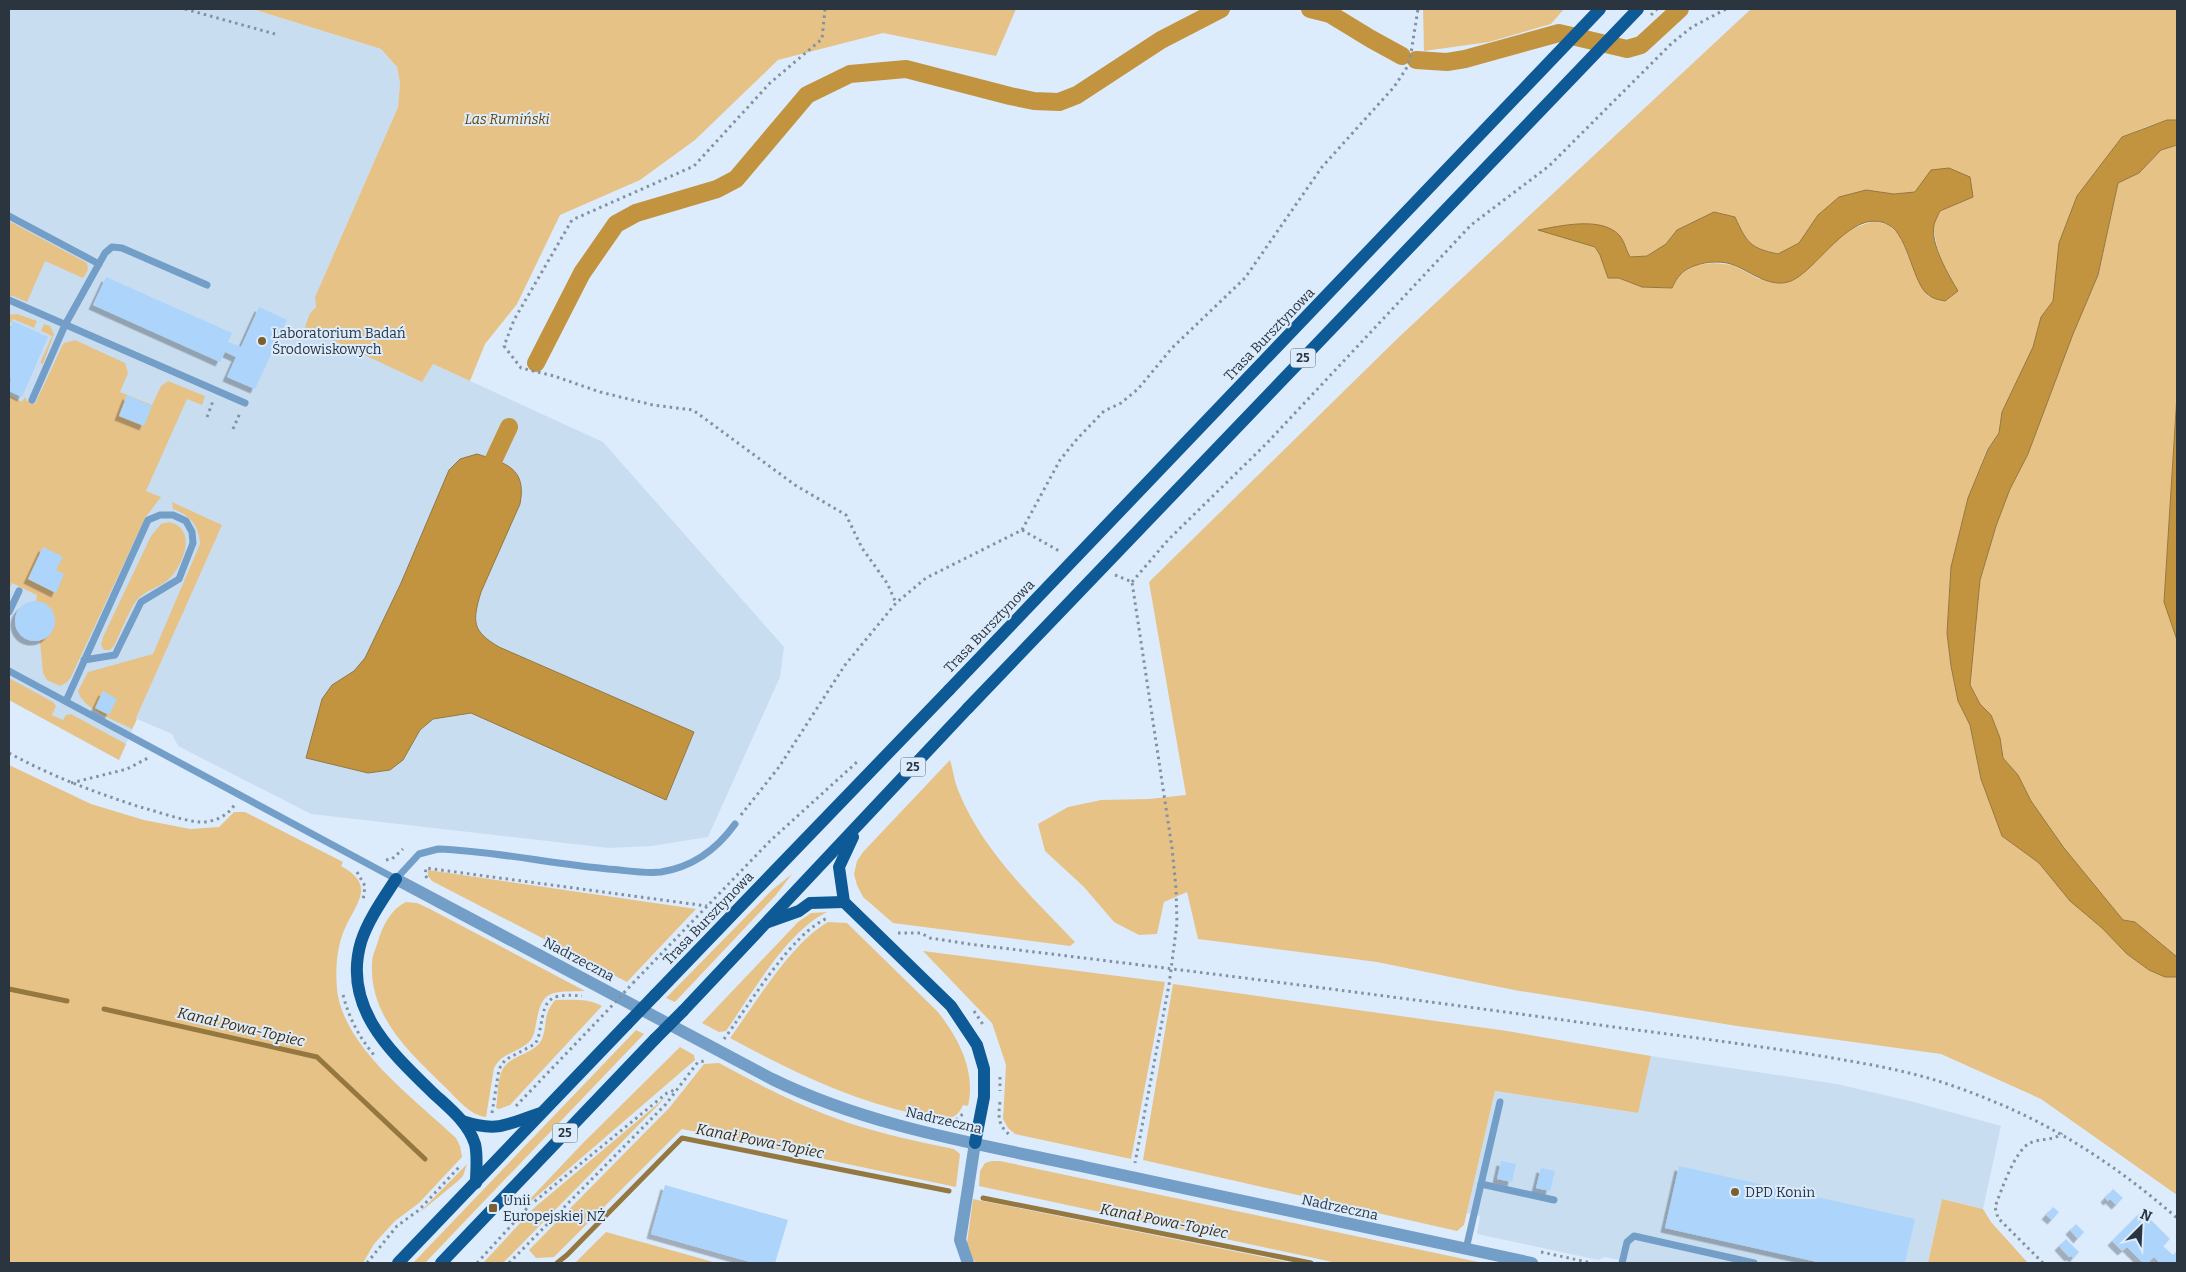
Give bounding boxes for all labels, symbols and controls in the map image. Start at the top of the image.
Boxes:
park label: Las Rumiński [464,111,550,128]
street label: Trasa Bursztynowa [1221,284,1318,384]
place label: Laboratorium Badań Środowiskowych [272,325,406,358]
marker: Laboratorium Badań Środowiskowych [256,335,268,347]
road number: 25 [1290,348,1316,368]
street label: Trasa Bursztynowa [941,576,1038,676]
road number: 25 [900,758,926,776]
street label: Trasa Bursztynowa [660,868,757,968]
street label: Nadrzeczna [540,934,617,985]
water label: Kanał Powa-Topiec [176,1004,307,1051]
street label: Nadrzeczna [904,1103,984,1138]
water label: Kanał Powa-Topiec [694,1120,826,1162]
road number: 25 [552,1124,578,1142]
place label: DPD Konin [1745,1184,1815,1201]
marker: DPD Konin [1729,1186,1741,1198]
street label: Nadrzeczna [1300,1191,1380,1224]
place label: Unii Europejskiej NŻ [503,1192,606,1225]
water label: Kanał Powa-Topiec [1098,1200,1230,1242]
marker: Unii Europejskiej NŻ [487,1202,499,1214]
north arrow [2116,1202,2166,1252]
text: N [2138,1206,2155,1226]

